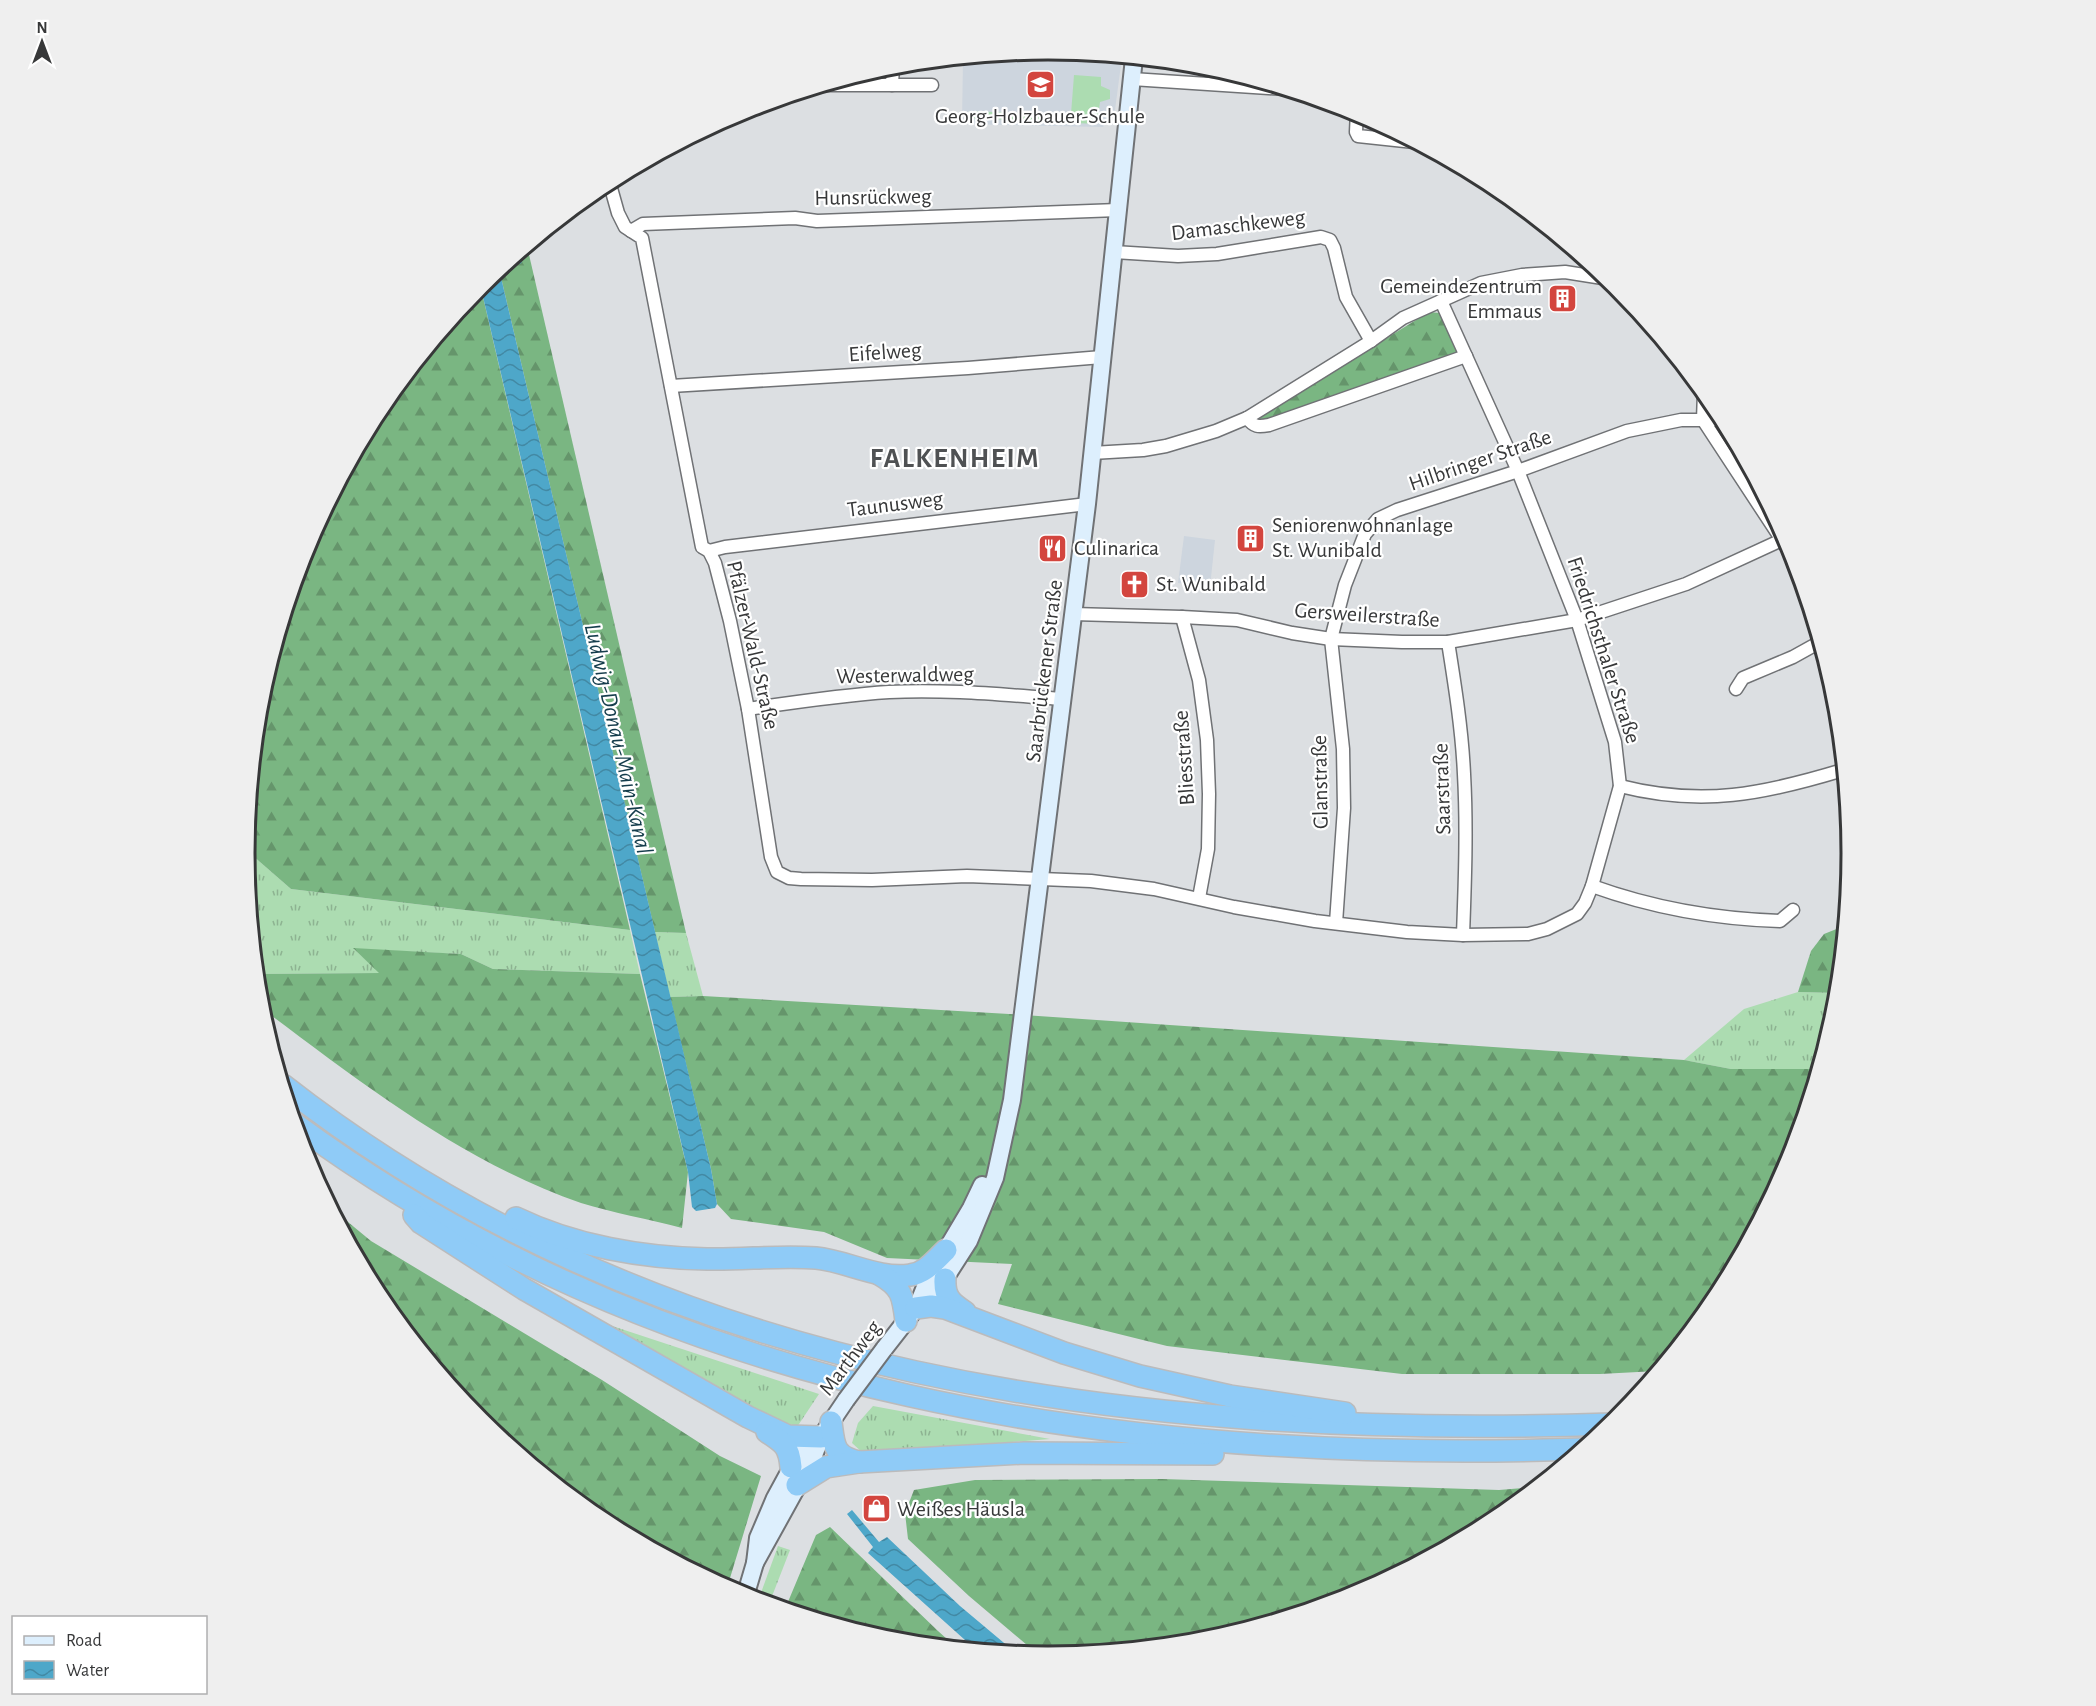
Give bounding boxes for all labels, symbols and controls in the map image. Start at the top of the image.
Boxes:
north arrow [12,12,72,72]
text: N [36,20,48,36]
school or university icon: Georg-Holzbauer-Schule [1024,68,1056,100]
place label: Georg-Holzbauer-Schule [935,105,1145,127]
street label: Hunsrückweg [814,185,932,209]
street label: Damaschkeweg [1170,206,1307,244]
place label: Gemeindezentrum Emmaus [1380,275,1542,322]
building icon: Gemeindezentrum Emmaus [1547,283,1579,315]
street label: Eifelweg [848,338,922,366]
street label: Hilbringer Straße [1406,425,1554,495]
district label: FALKENHEIM [870,445,1040,473]
street label: Taunusweg [846,487,944,521]
place label: Seniorenwohnanlage St. Wunibald [1272,514,1453,561]
building icon: Seniorenwohnanlage St. Wunibald [1235,522,1267,554]
restaurant icon: Culinarica [1037,532,1069,564]
place label: Culinarica [1074,537,1159,559]
street label: Friedrichsthaler Straße [1563,554,1645,746]
street label: Pfälzer-Wald-Straße [723,558,783,732]
church icon: St. Wunibald [1119,568,1151,600]
place label: St. Wunibald [1156,573,1266,595]
street label: Saarbrückener Straße [1022,578,1066,764]
street label: Gersweilerstraße [1294,599,1440,631]
water label: Ludwig-Donau-Main-Kanal [580,621,656,857]
street label: Westerwaldweg [836,663,974,687]
street label: Bliesstraße [1170,710,1198,806]
street label: Glanstraße [1308,735,1332,829]
street label: Saarstraße [1429,743,1455,835]
street label: Marthweg [815,1316,885,1400]
shop icon: Weißes Häusla [860,1493,892,1525]
place label: Weißes Häusla [897,1498,1025,1520]
legend [12,1616,207,1694]
text: Road [66,1632,102,1650]
text: Water [66,1662,109,1680]

